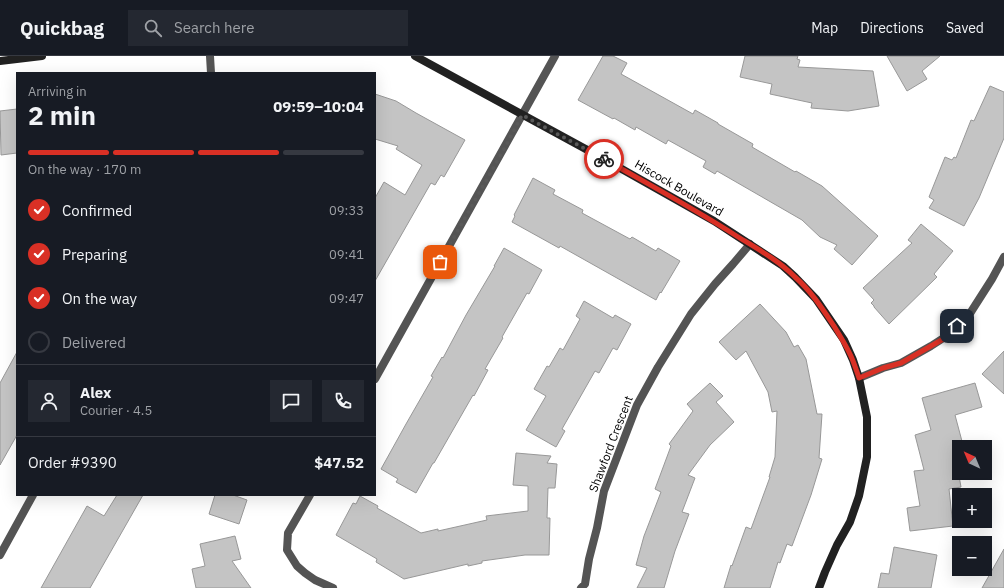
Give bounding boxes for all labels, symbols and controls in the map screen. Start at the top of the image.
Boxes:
search box [128,10,408,46]
text: Quickbag [20,16,104,40]
icon: search [142,17,164,39]
text: Search here [174,18,254,37]
text: Map [811,19,838,37]
text: Directions [860,19,924,37]
text: Saved [946,19,984,37]
text: Arriving in [28,83,87,100]
text: 09:59–10:04 [273,97,364,116]
text: 2 min [28,98,96,132]
courier [584,139,624,179]
icon: bike [593,148,615,170]
street label: Hiscock Boulevard [632,156,726,219]
text: On the way · 170 m [28,161,141,178]
icon: check [28,199,50,221]
text: Confirmed [62,201,132,220]
text: 09:33 [329,202,364,219]
icon: check [28,243,50,265]
text: Preparing [62,245,127,264]
pin [423,245,457,279]
text: 09:41 [329,246,364,263]
icon: bag [429,251,451,273]
icon: check [28,287,50,309]
text: On the way [62,289,137,308]
text: 09:47 [329,290,364,307]
pin [940,309,974,343]
icon: home [946,315,968,337]
text: Delivered [62,333,126,352]
button: person [28,380,70,422]
button: chat [270,380,312,422]
button: phone [322,380,364,422]
text: Alex [80,383,111,402]
street label: Shawford Crescent [585,394,636,494]
text: Courier · 4.5 [80,402,152,419]
north arrow [952,440,992,480]
map controls [952,440,992,576]
text: Order #9390 [28,453,117,472]
text: $47.52 [314,453,364,472]
button: + [952,488,992,528]
button: − [952,536,992,576]

